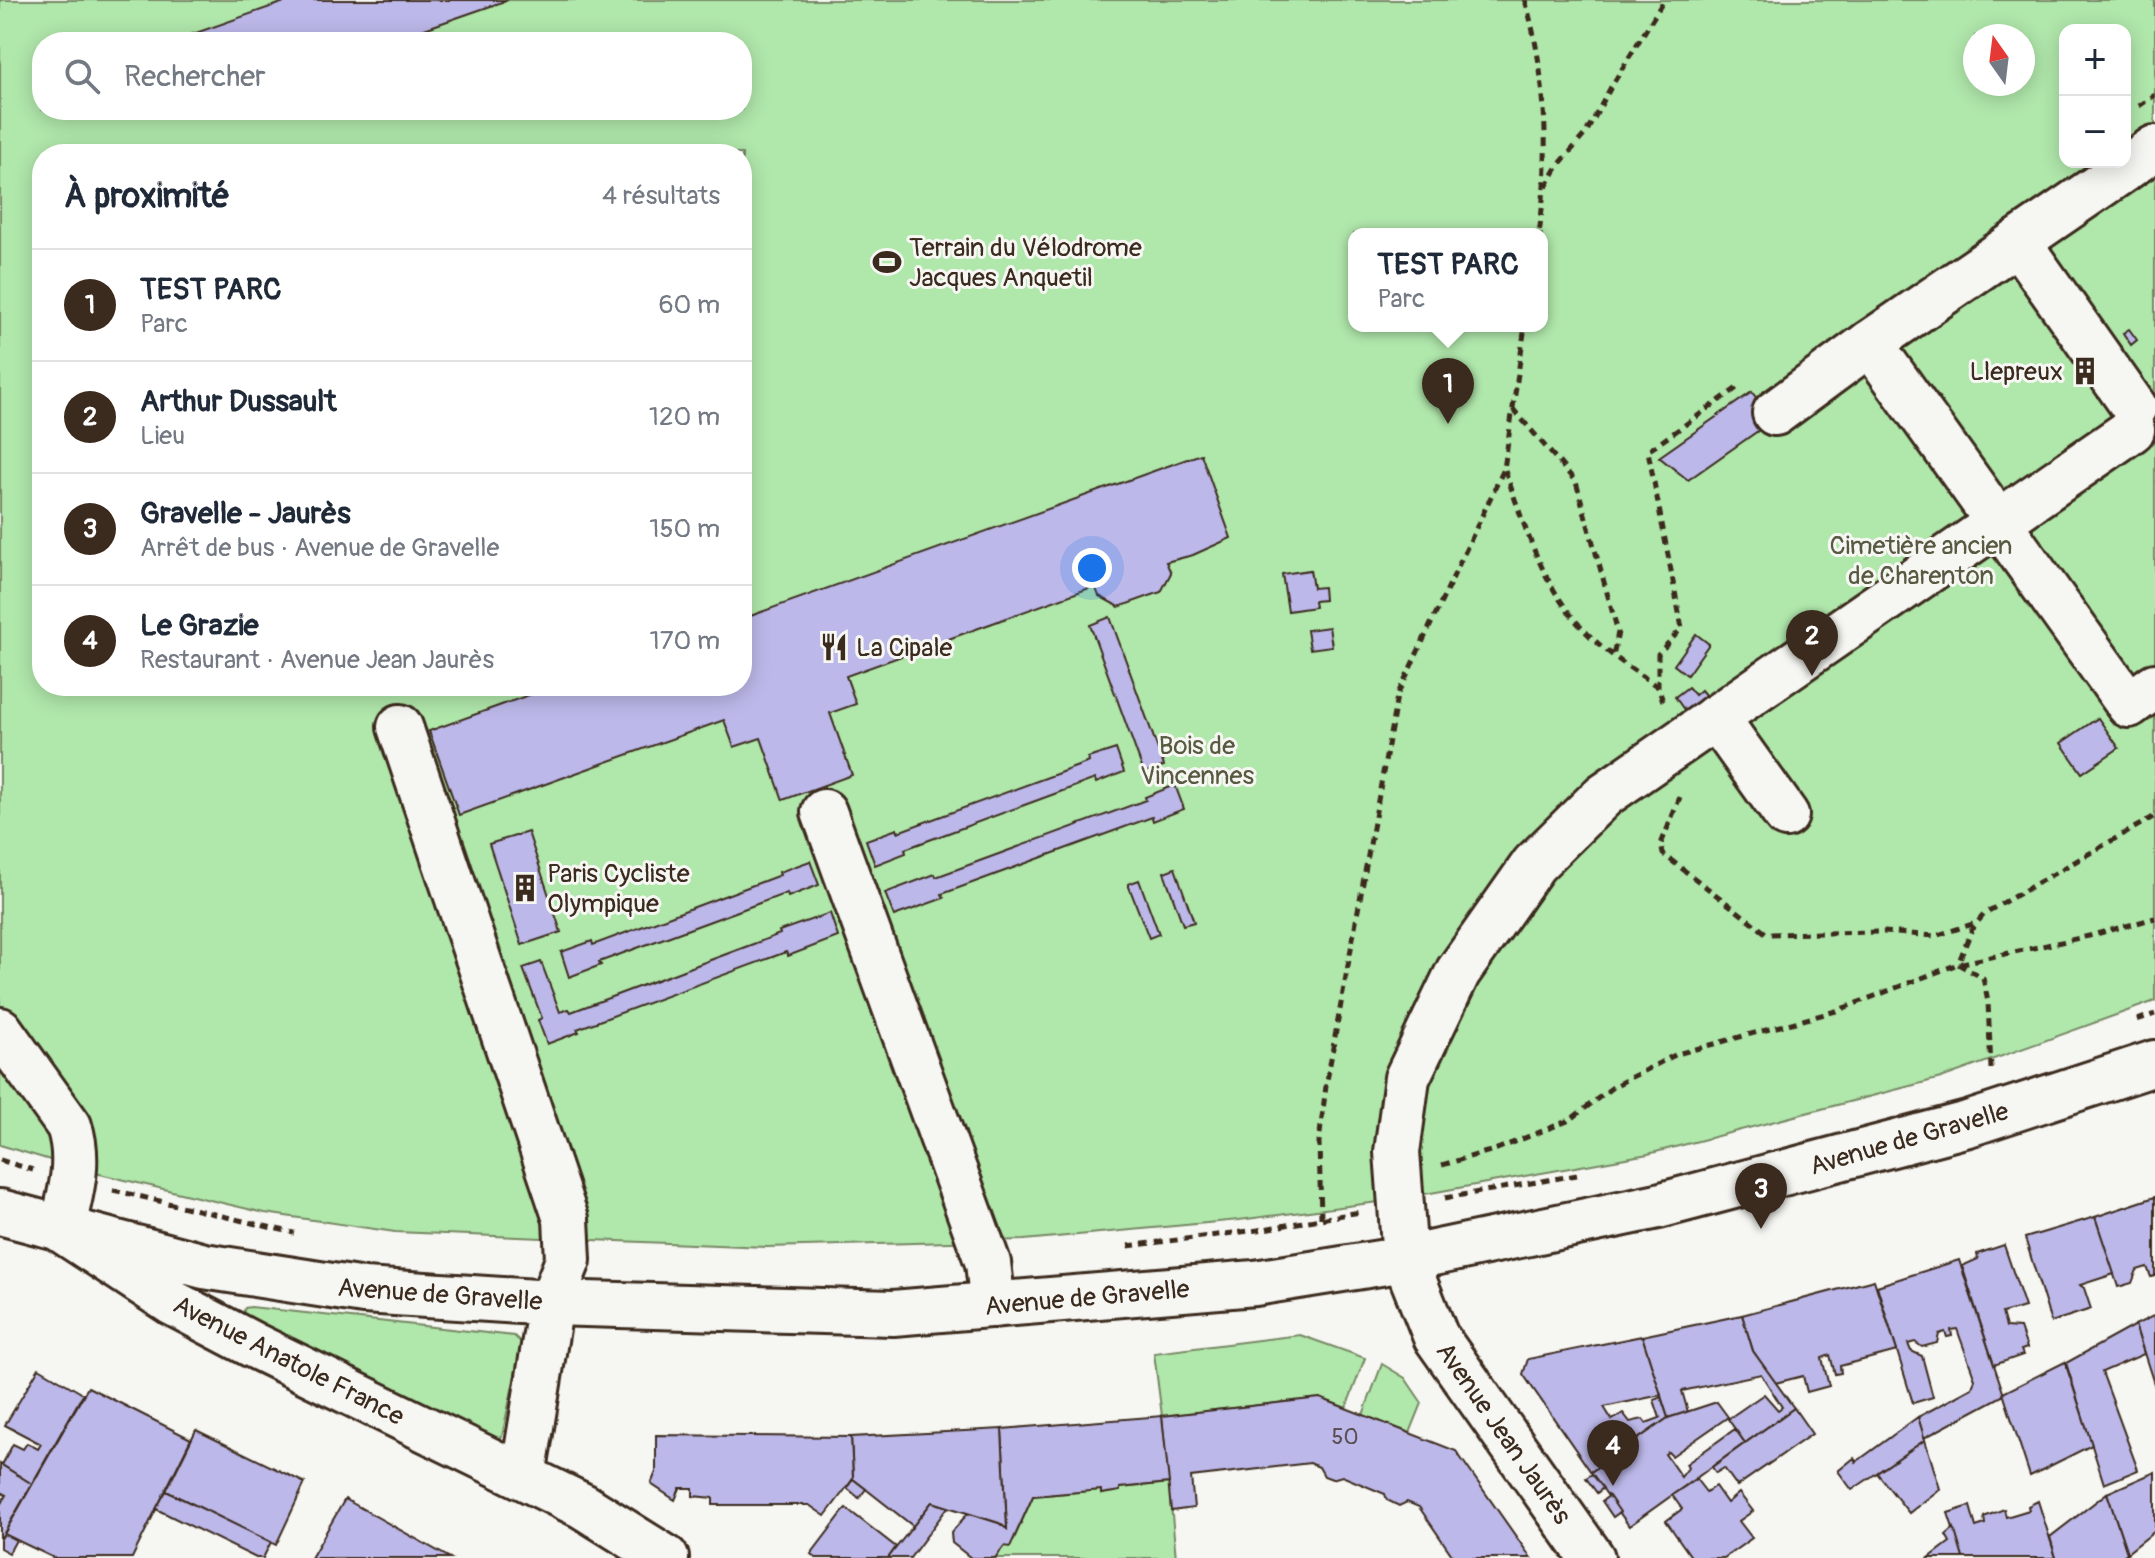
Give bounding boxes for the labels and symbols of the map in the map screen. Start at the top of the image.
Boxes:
north arrow [1963,24,2035,96]
place label: Terrain du Vélodrome Jacques Anquetil [909,232,1142,294]
sports icon: Terrain du Vélodrome Jacques Anquetil [872,247,902,277]
place label: Llepreux [1969,356,2063,388]
building icon: Llepreux [2070,356,2100,386]
pin: 1 [1422,358,1474,424]
park label: Cimetière ancien de Charenton [1829,530,2013,592]
your location [1072,548,1112,588]
pin: 2 [1786,610,1838,676]
restaurant icon: La Cipale [819,632,849,662]
place label: La Cipale [856,632,953,664]
park label: Bois de Vincennes [1140,730,1254,792]
place label: Paris Cycliste Olympique [547,858,690,920]
building icon: Paris Cycliste Olympique [510,873,540,903]
street label: Avenue de Gravelle [1806,1095,2013,1183]
pin: 3 [1735,1163,1787,1229]
street label: Avenue de Gravelle [336,1272,544,1318]
street label: Avenue de Gravelle [983,1273,1191,1323]
street label: Avenue Anatole France [168,1289,409,1433]
street label: Avenue Jean Jaurès [1429,1337,1578,1531]
pin: 4 [1587,1420,1639,1486]
house number: 50 [1332,1423,1358,1451]

